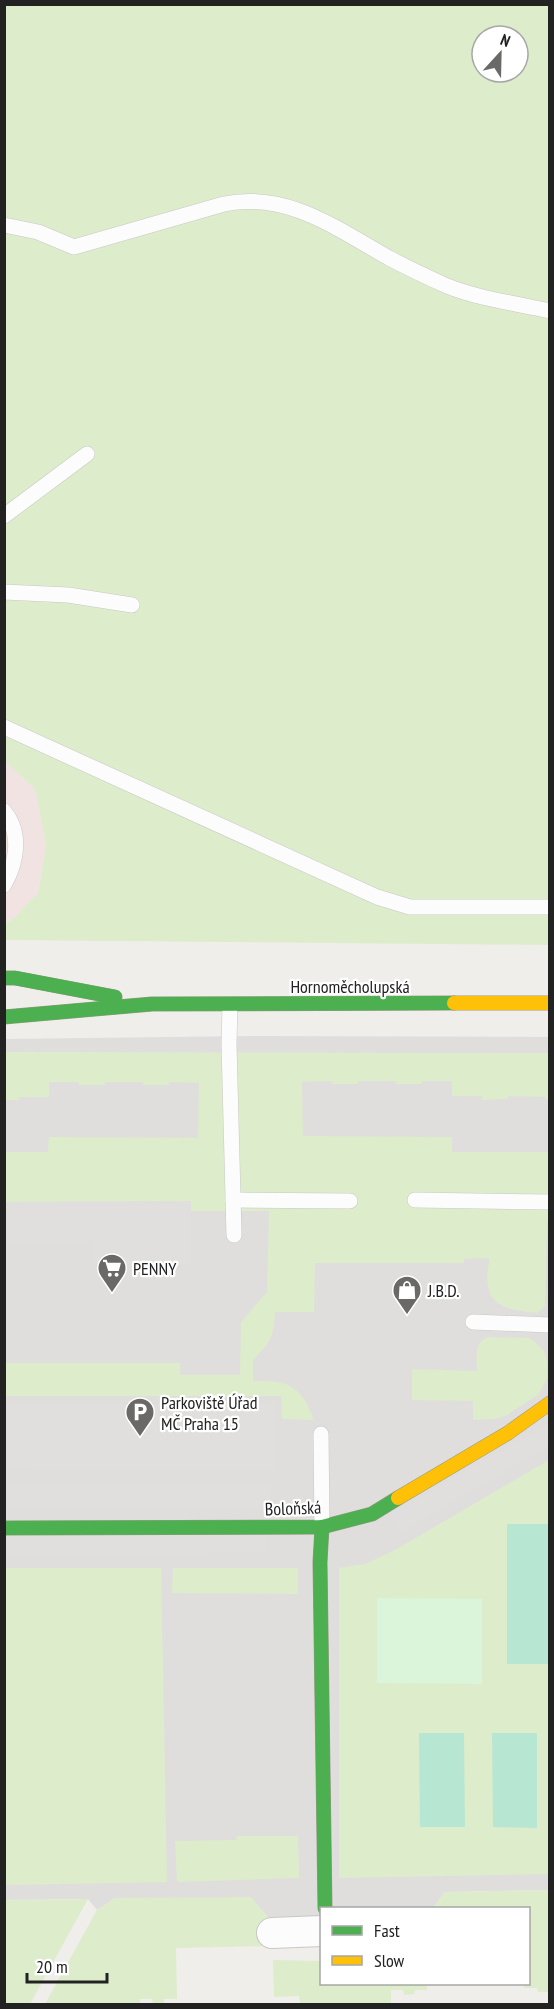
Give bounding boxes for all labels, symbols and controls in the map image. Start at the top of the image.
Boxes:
north arrow [470,24,530,84]
text: N [498,29,513,51]
street label: Hornoměcholupská [290,975,410,998]
supermarket icon: PENNY [96,1252,128,1294]
place label: PENNY [133,1257,177,1280]
shop icon: J.B.D. [391,1274,423,1316]
place label: J.B.D. [427,1279,459,1302]
place label: Parkoviště Úřad MČ Praha 15 [161,1391,258,1435]
parking icon: Parkoviště Úřad MČ Praha 15 [124,1396,156,1438]
street label: Boloňská [264,1496,322,1520]
legend [320,1907,530,1985]
text: Fast [374,1919,400,1942]
scale bar [27,1946,106,1984]
text: Slow [374,1949,405,1972]
text: 20 m [36,1955,68,1978]

